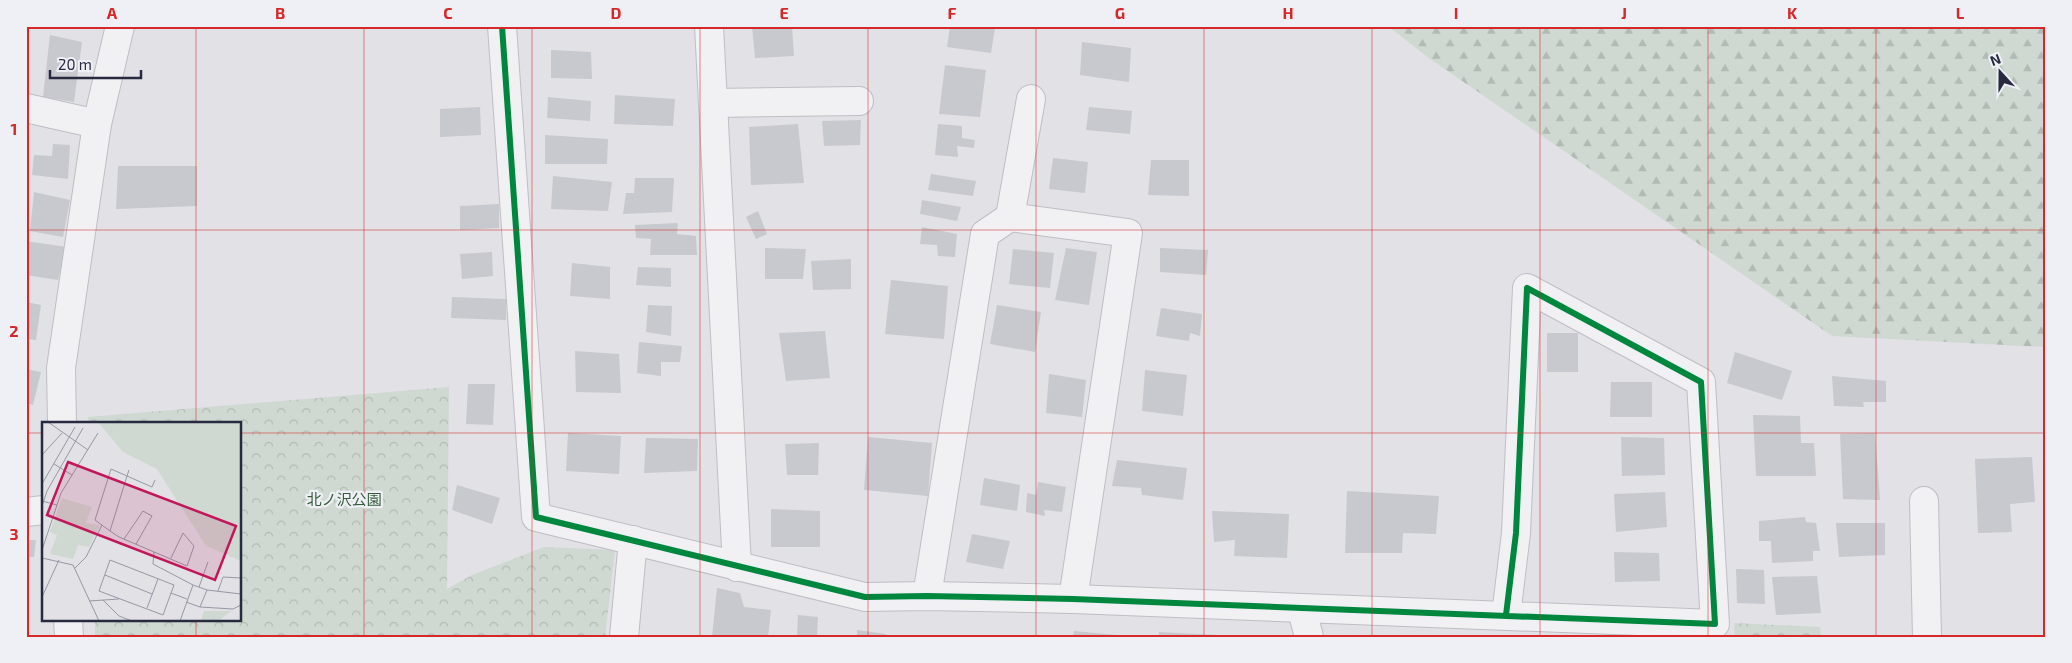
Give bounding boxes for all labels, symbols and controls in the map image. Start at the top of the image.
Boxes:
text: A [107,3,118,22]
text: B [275,3,285,22]
text: C [443,3,453,22]
text: D [611,3,622,22]
text: E [779,3,789,22]
text: F [948,3,957,22]
text: G [1115,3,1125,22]
text: H [1282,3,1294,22]
text: I [1454,3,1458,22]
text: J [1621,3,1627,22]
text: K [1787,3,1798,22]
text: L [1956,3,1965,22]
scale bar [50,48,141,80]
north arrow [1974,48,2024,98]
text: N [1987,50,2003,69]
text: 20 m [58,55,92,73]
text: 1 [11,119,17,138]
text: 2 [9,321,19,340]
inset map [42,422,241,620]
park label: 北ノ沢公園 [306,490,382,508]
text: 3 [9,524,19,543]

